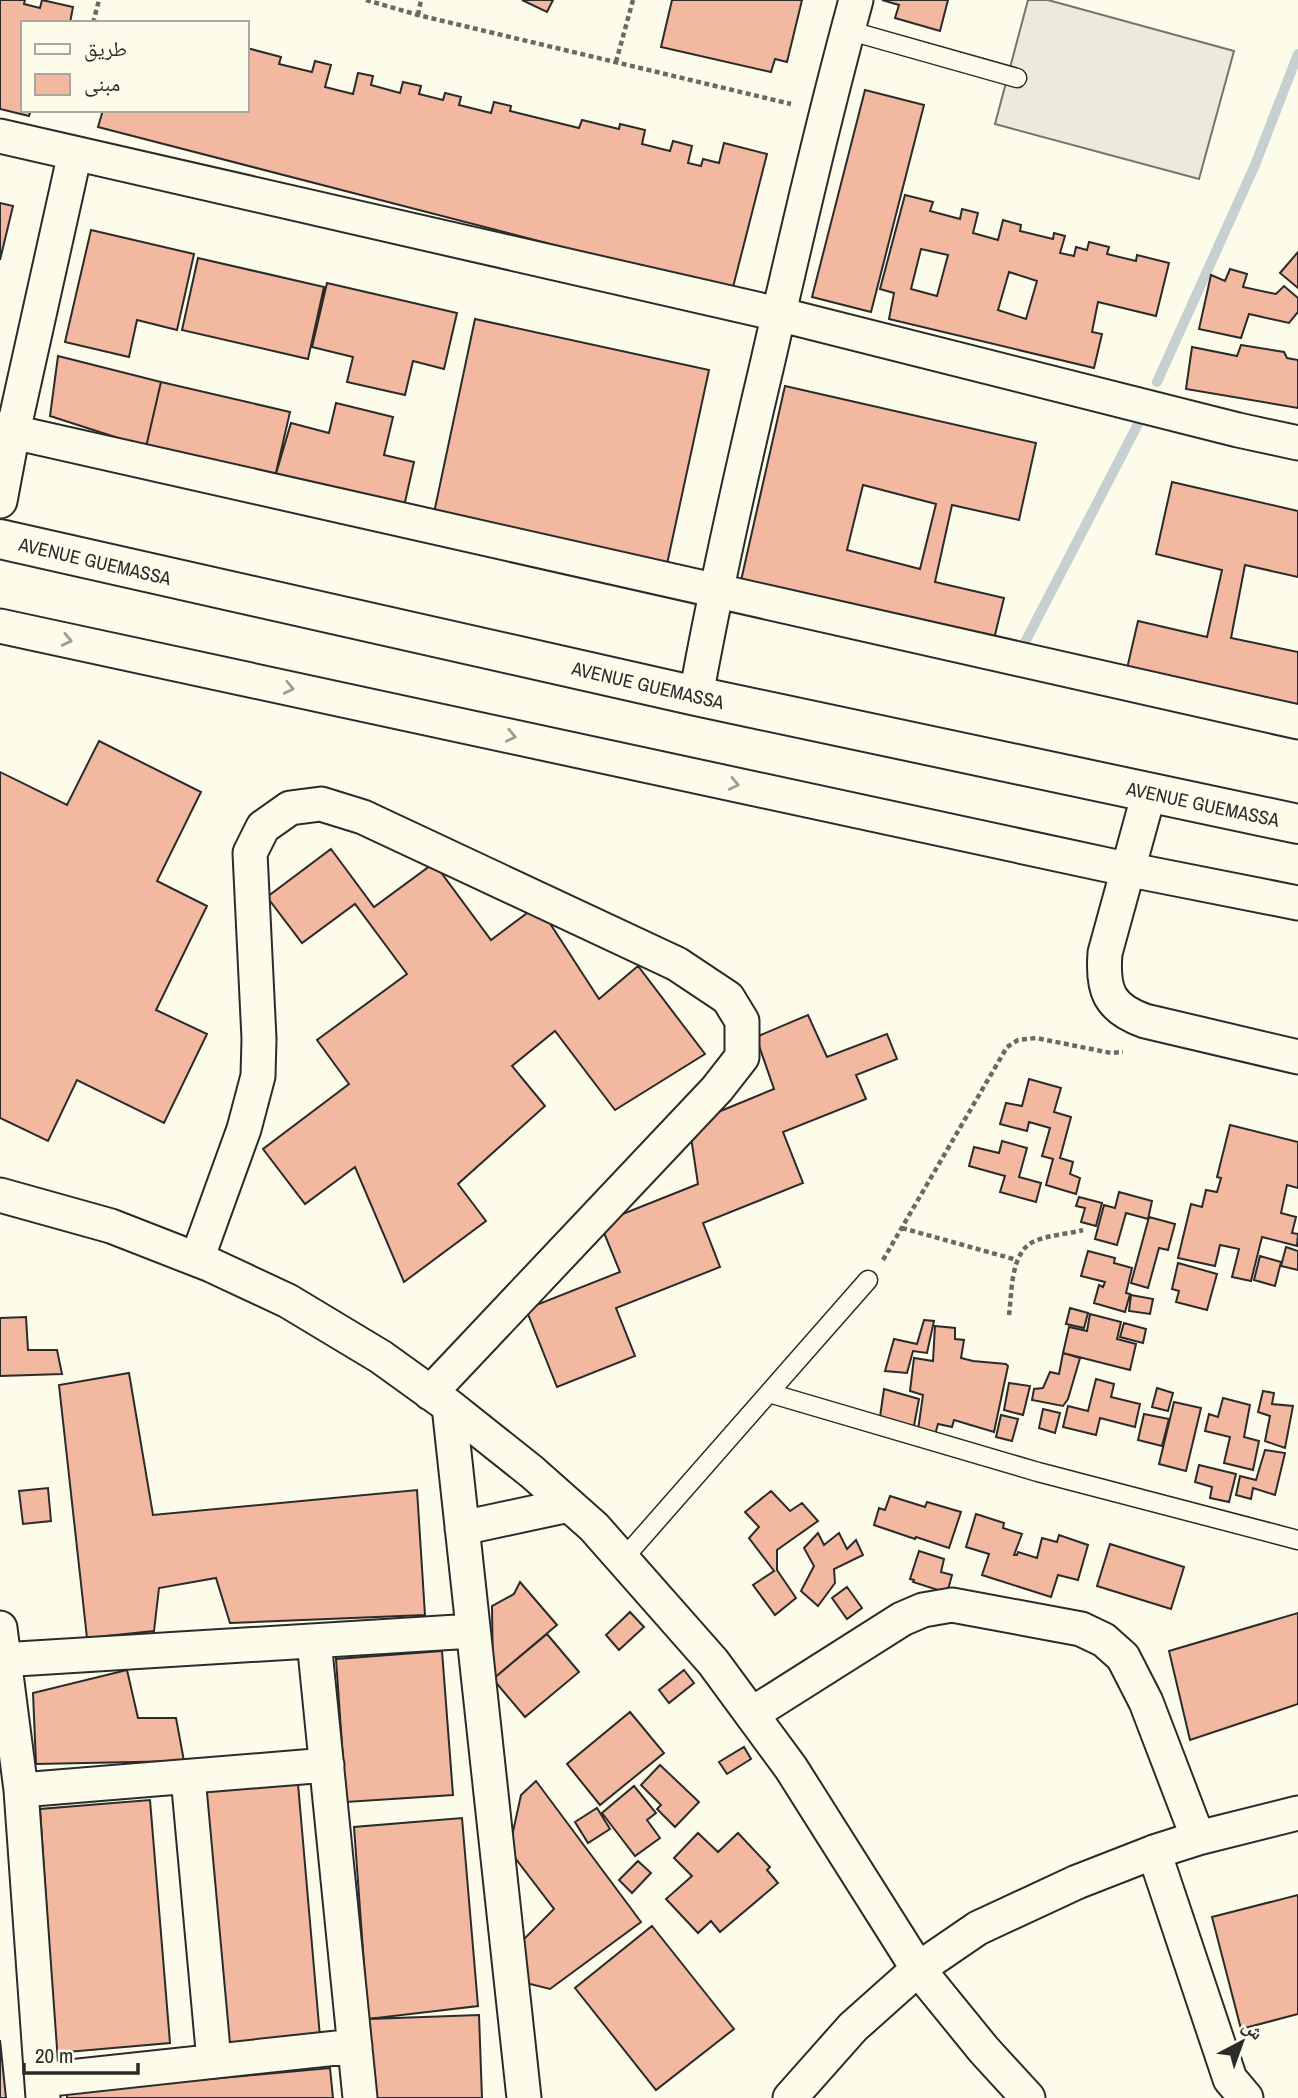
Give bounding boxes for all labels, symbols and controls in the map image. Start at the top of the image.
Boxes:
legend [21,21,248,112]
text: طريق [84,34,127,63]
text: مبنى [84,69,120,98]
street label: AVENUE GUEMASSA [15,531,174,591]
one-way arrow [61,632,73,647]
street label: AVENUE GUEMASSA [568,655,727,715]
one-way arrow [283,680,295,695]
one-way arrow [505,728,517,743]
street label: AVENUE GUEMASSA [1123,775,1282,833]
one-way arrow [728,776,740,791]
north arrow [1207,2007,1277,2077]
text: ش [1237,2013,1269,2046]
scale bar [24,2032,138,2076]
text: 20 m [35,2041,73,2070]

